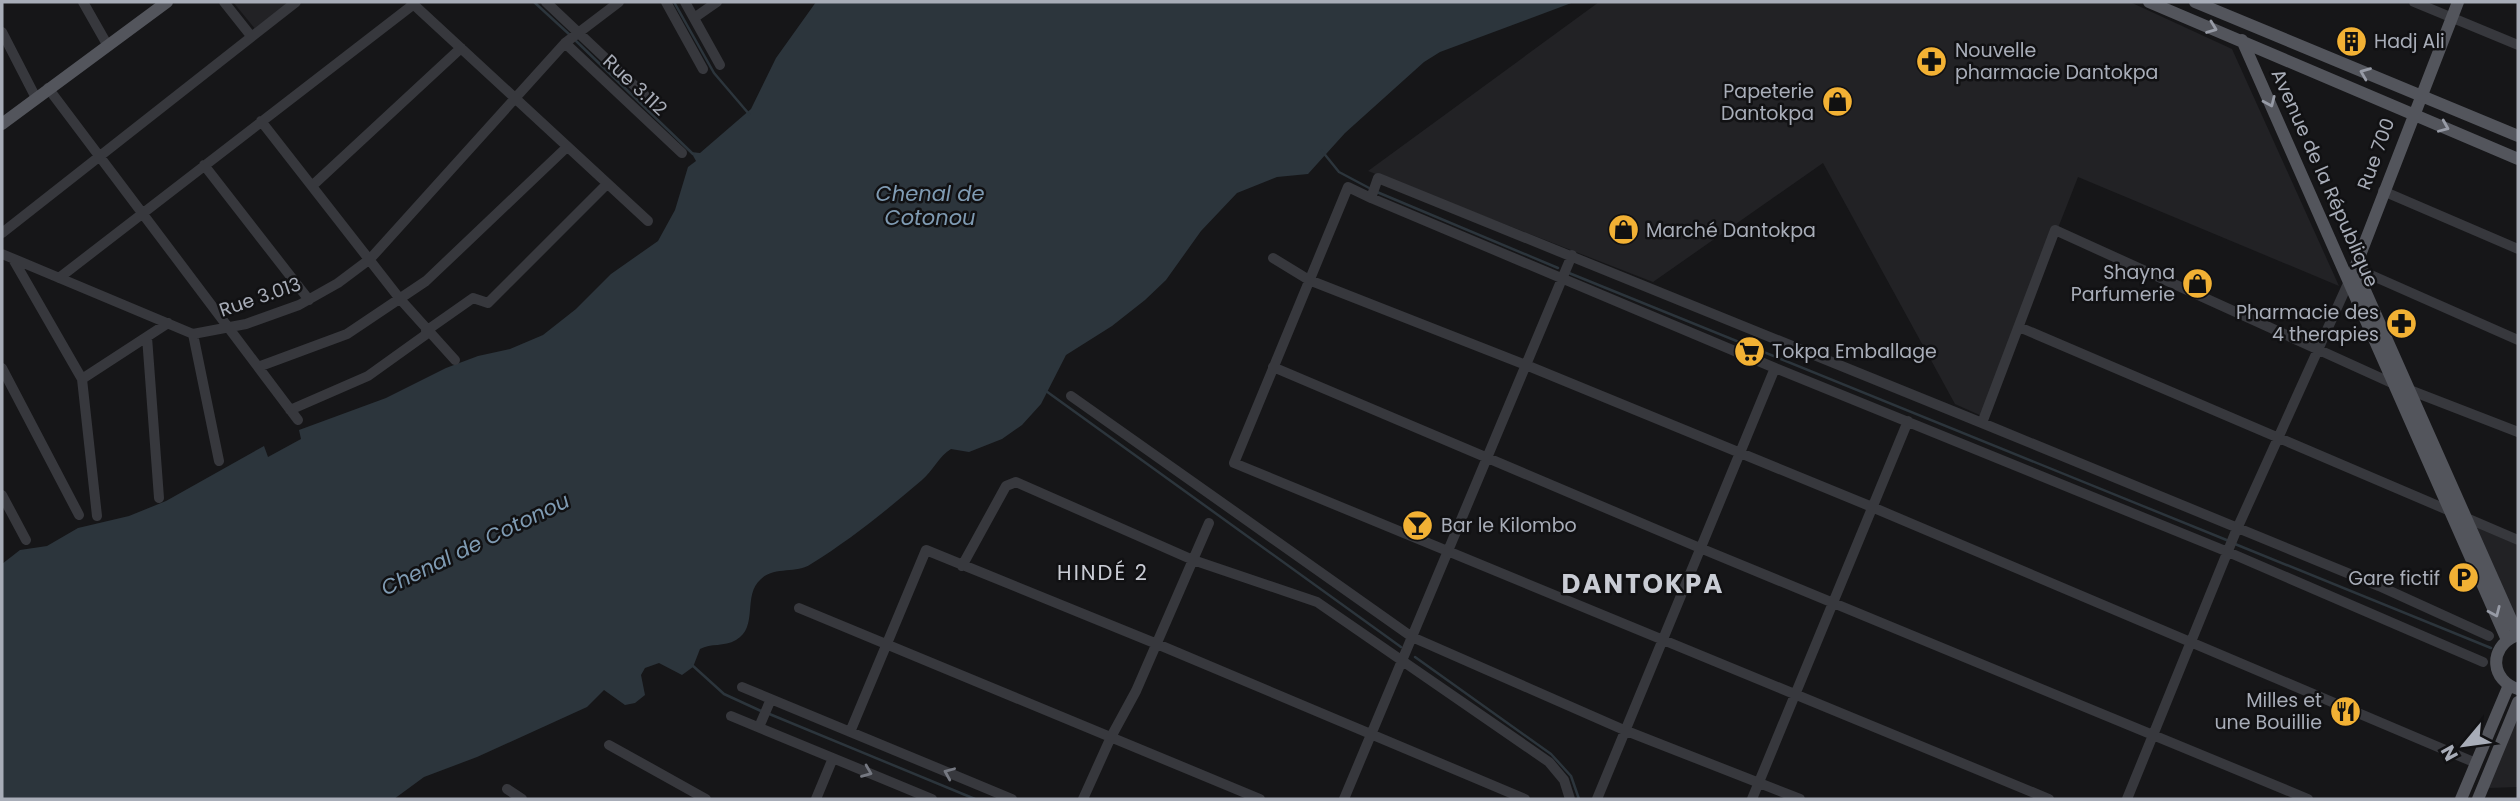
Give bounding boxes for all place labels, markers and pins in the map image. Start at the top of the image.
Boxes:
building icon: Hadj Ali [2334,24,2368,58]
place label: Hadj Ali [2374,28,2445,55]
place label: Nouvelle pharmacie Dantokpa [1955,37,2158,86]
pharmacy icon: Nouvelle pharmacie Dantokpa [1915,44,1949,78]
place label: Papeterie Dantokpa [1721,78,1814,127]
shop icon: Papeterie Dantokpa [1820,85,1854,119]
shop icon: Marché Dantokpa [1606,213,1640,247]
place label: Marché Dantokpa [1646,217,1816,244]
place label: Shayna Parfumerie [2071,259,2175,308]
shop icon: Shayna Parfumerie [2181,266,2215,300]
place label: Pharmacie des 4 therapies [2236,299,2379,348]
pharmacy icon: Pharmacie des 4 therapies [2385,306,2419,340]
supermarket icon: Tokpa Emballage [1732,334,1766,368]
place label: Tokpa Emballage [1772,338,1937,365]
bar icon: Bar le Kilombo [1401,508,1435,542]
place label: Bar le Kilombo [1441,512,1577,539]
parking icon: Gare fictif [2446,561,2480,595]
place label: Gare fictif [2348,565,2440,592]
place label: Milles et une Bouillie [2214,687,2322,736]
restaurant icon: Milles et une Bouillie [2328,694,2362,728]

